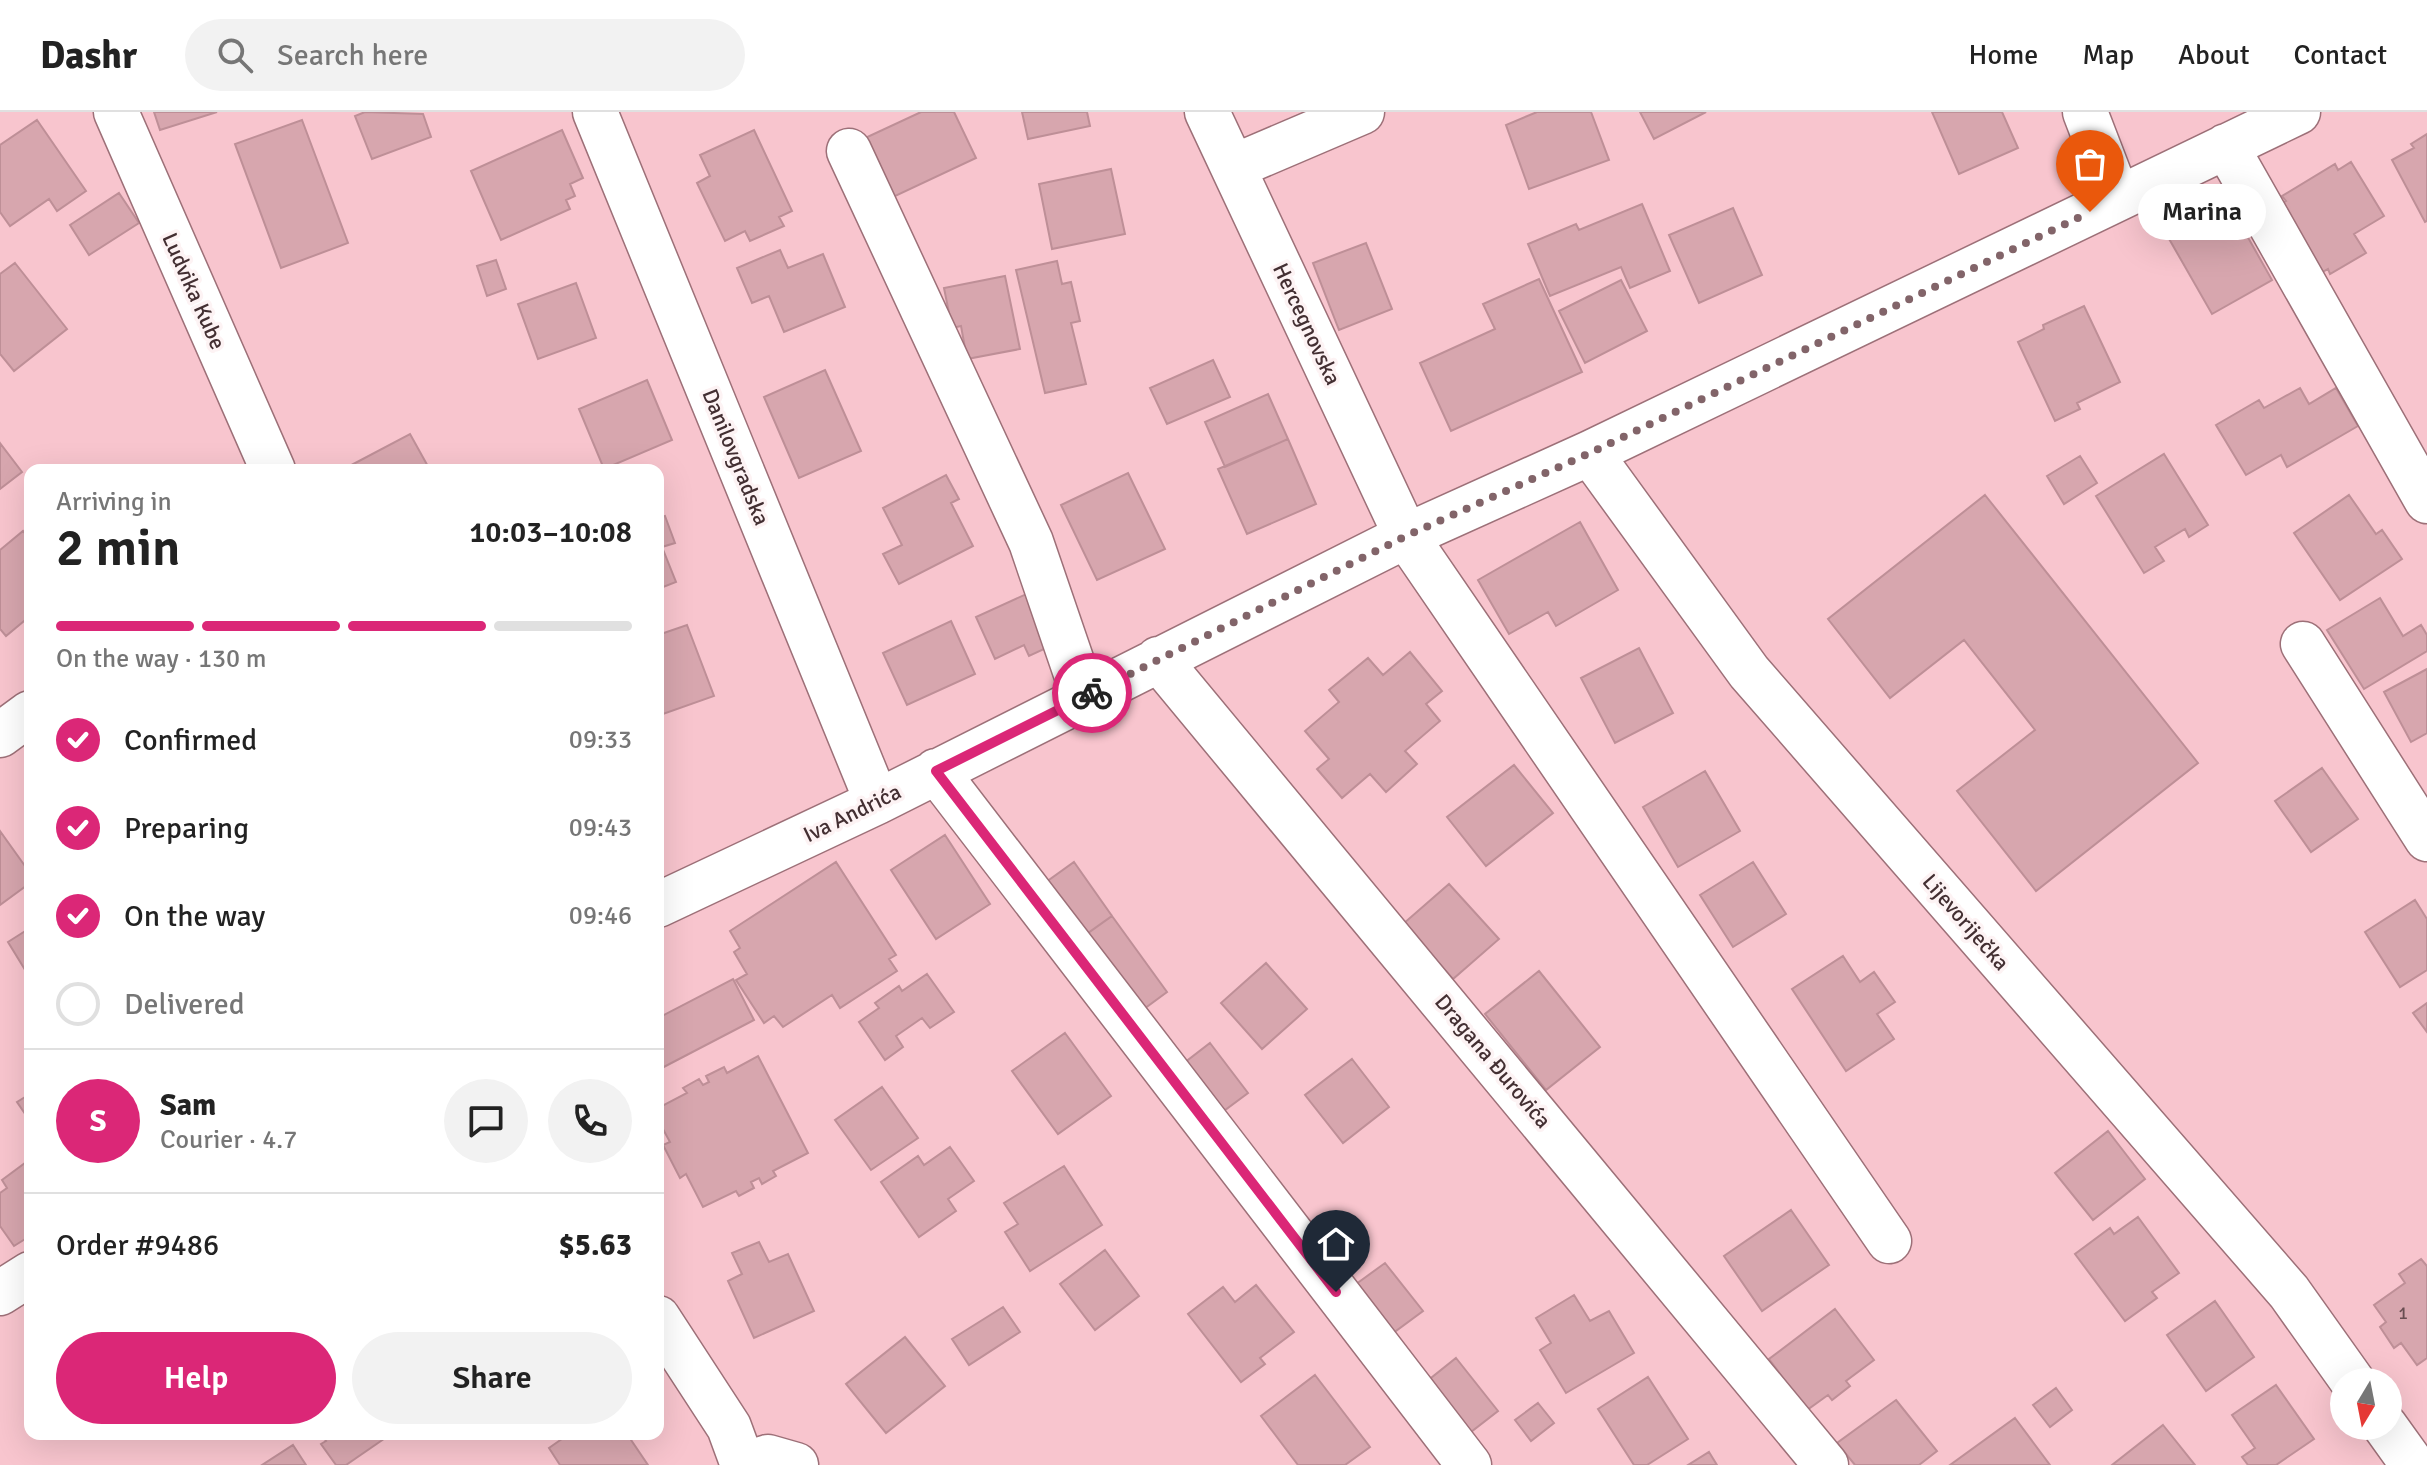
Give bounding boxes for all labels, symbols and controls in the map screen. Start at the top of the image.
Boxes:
search box [185,19,745,91]
text: Dashr [40,32,137,79]
icon: search [213,33,257,77]
text: Search here [277,37,428,74]
text: Home [1969,38,2038,72]
text: Map [2082,38,2134,72]
text: About [2178,38,2250,72]
text: Contact [2294,38,2387,72]
pin [2056,130,2124,212]
icon: bag [2068,142,2112,186]
callout: Marina [2138,184,2266,240]
text: Marina [2162,196,2242,228]
street label: Ludvika Kube [156,229,232,353]
street label: Hercegnovska [1267,259,1347,389]
street label: Danilovgradska [696,385,776,529]
text: Arriving in [56,486,172,518]
text: 10:03–10:08 [469,514,632,551]
text: 2 min [56,516,181,580]
text: On the way · 130 m [56,643,266,675]
courier [1052,653,1132,733]
icon: bike [1070,671,1114,715]
icon: check [56,718,100,762]
text: Confirmed [124,722,257,759]
text: 09:33 [569,724,632,756]
street label: Iva Andrića [799,778,905,848]
icon: check [56,806,100,850]
text: Preparing [124,810,249,847]
text: 09:43 [569,812,632,844]
street label: Lijevoriječka [1917,868,2015,976]
icon: check [56,894,100,938]
text: On the way [124,898,265,935]
text: 09:46 [569,900,632,932]
text: Delivered [124,986,245,1023]
street label: Dragana Đurovića [1429,988,1557,1134]
button: chat [444,1079,528,1163]
button: phone [548,1079,632,1163]
text: Sam [160,1087,216,1124]
text: S [90,1103,106,1140]
text: Courier · 4.7 [160,1124,297,1156]
pin [1302,1210,1370,1292]
icon: home [1314,1222,1358,1266]
text: Order #9486 [56,1227,219,1264]
text: $5.63 [559,1227,632,1264]
house number: 1 [2398,1302,2408,1324]
button: Help [56,1332,336,1424]
button: Share [352,1332,632,1424]
north arrow [2330,1368,2402,1440]
map controls [2330,1368,2402,1440]

